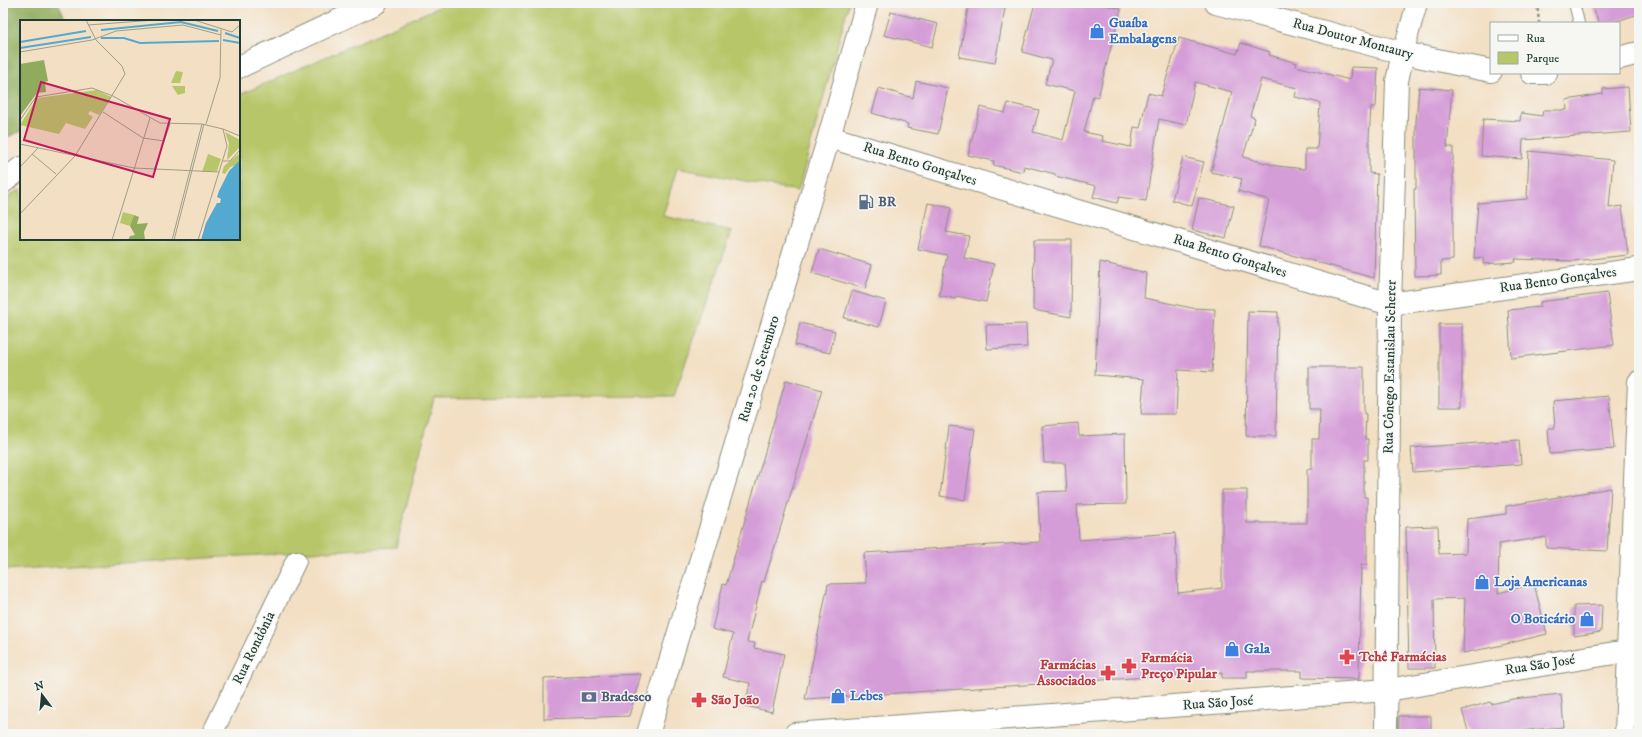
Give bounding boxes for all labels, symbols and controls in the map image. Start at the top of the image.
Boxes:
place label: Guaíba Embalagens [1109,14,1177,48]
street label: Rua Doutor Montaury [1291,14,1416,64]
inset map [20,20,240,240]
shop icon: Guaíba Embalagens [1088,22,1106,40]
legend [1490,22,1620,74]
text: Rua [1526,31,1546,46]
text: Parque [1526,51,1559,66]
street label: Rua Bento Gonçalves [861,138,979,190]
fuel station icon: BR [857,193,875,211]
place label: BR [878,193,897,211]
street label: Rua Bento Gonçalves [1171,230,1289,282]
street label: Rua Bento Gonçalves [1498,263,1618,297]
street label: Rua Cônego Estanislau Scherer [1379,279,1401,454]
street label: Rua 20 de Setembro [734,313,784,425]
shop icon: Loja Americanas [1473,573,1491,591]
place label: Loja Americanas [1494,573,1587,591]
street label: Rua Rondônia [229,609,279,687]
place label: O Boticário [1511,610,1575,628]
shop icon: O Boticário [1578,610,1596,628]
shop icon: Gala [1223,640,1241,658]
place label: Gala [1244,640,1271,658]
pharmacy icon: Tchê Farmácias [1338,648,1356,666]
place label: Tchê Farmácias [1358,648,1447,666]
place label: Farmácia Preço Pipular [1141,649,1218,683]
street label: Rua São José [1504,651,1577,679]
place label: Farmácias Associados [1036,656,1096,690]
pharmacy icon: Farmácia Preço Pipular [1120,657,1138,675]
pharmacy icon: Farmácias Associados [1099,664,1117,682]
north arrow [22,675,62,715]
text: N [33,678,46,694]
shop icon: Lebes [829,687,847,705]
place label: Lebes [850,687,883,705]
bank icon: Bradesco [580,688,598,706]
place label: Bradesco [601,688,651,706]
pharmacy icon: São João [690,691,708,709]
place label: São João [711,691,759,709]
street label: Rua São José [1182,692,1254,714]

